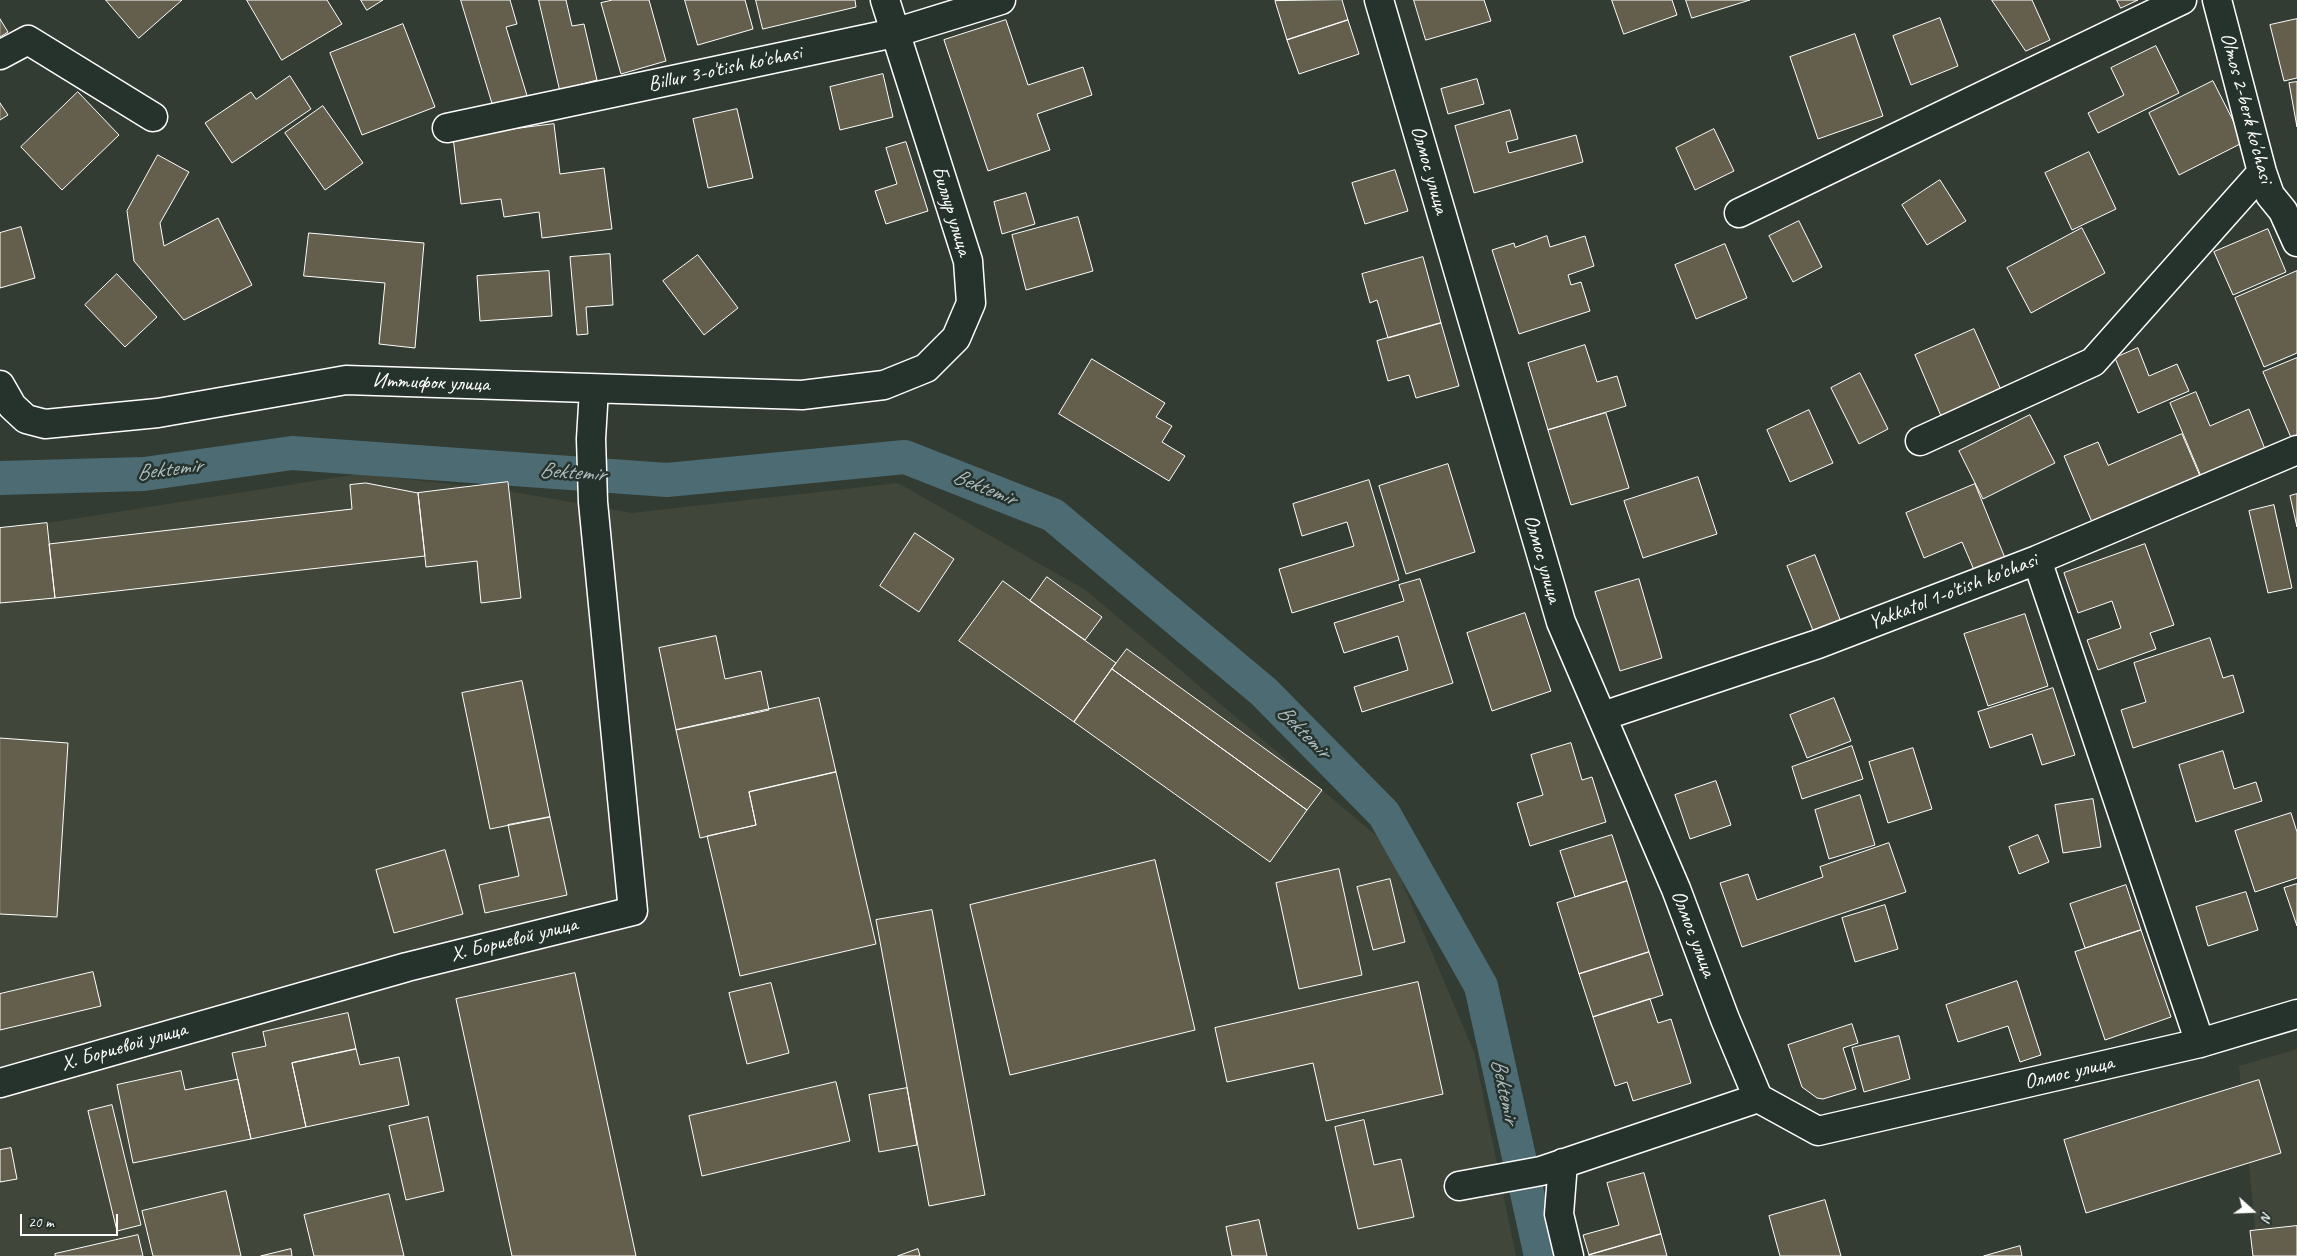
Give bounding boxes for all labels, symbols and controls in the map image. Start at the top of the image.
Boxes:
street label: Olmos 2-berk ko'chasi [2214,30,2278,186]
street label: Billur 3-o'tish ko'chasi [646,40,804,98]
street label: Олмос улица [1404,123,1454,217]
street label: Биллур улица [925,163,977,259]
street label: Иттифок улица [372,368,490,398]
water label: Bektemir [135,453,203,487]
water label: Bektemir [538,458,606,488]
water label: Bektemir [949,464,1019,512]
street label: Олмос улица [1517,512,1567,606]
street label: Yakkatol 1-o'tish ko'chasi [1865,548,2041,636]
water label: Bektemir [1271,700,1335,764]
street label: Олмос улица [1665,887,1721,981]
street label: Х. Бориевой улица [448,912,580,968]
street label: Х. Бориевой улица [58,1017,190,1077]
street label: Олмос улица [2022,1051,2116,1095]
water label: Bektemir [1484,1056,1524,1126]
north arrow [2227,1186,2277,1236]
scale bar [22,1204,120,1236]
text: N [2257,1209,2276,1223]
text: 20 m [28,1213,54,1232]

